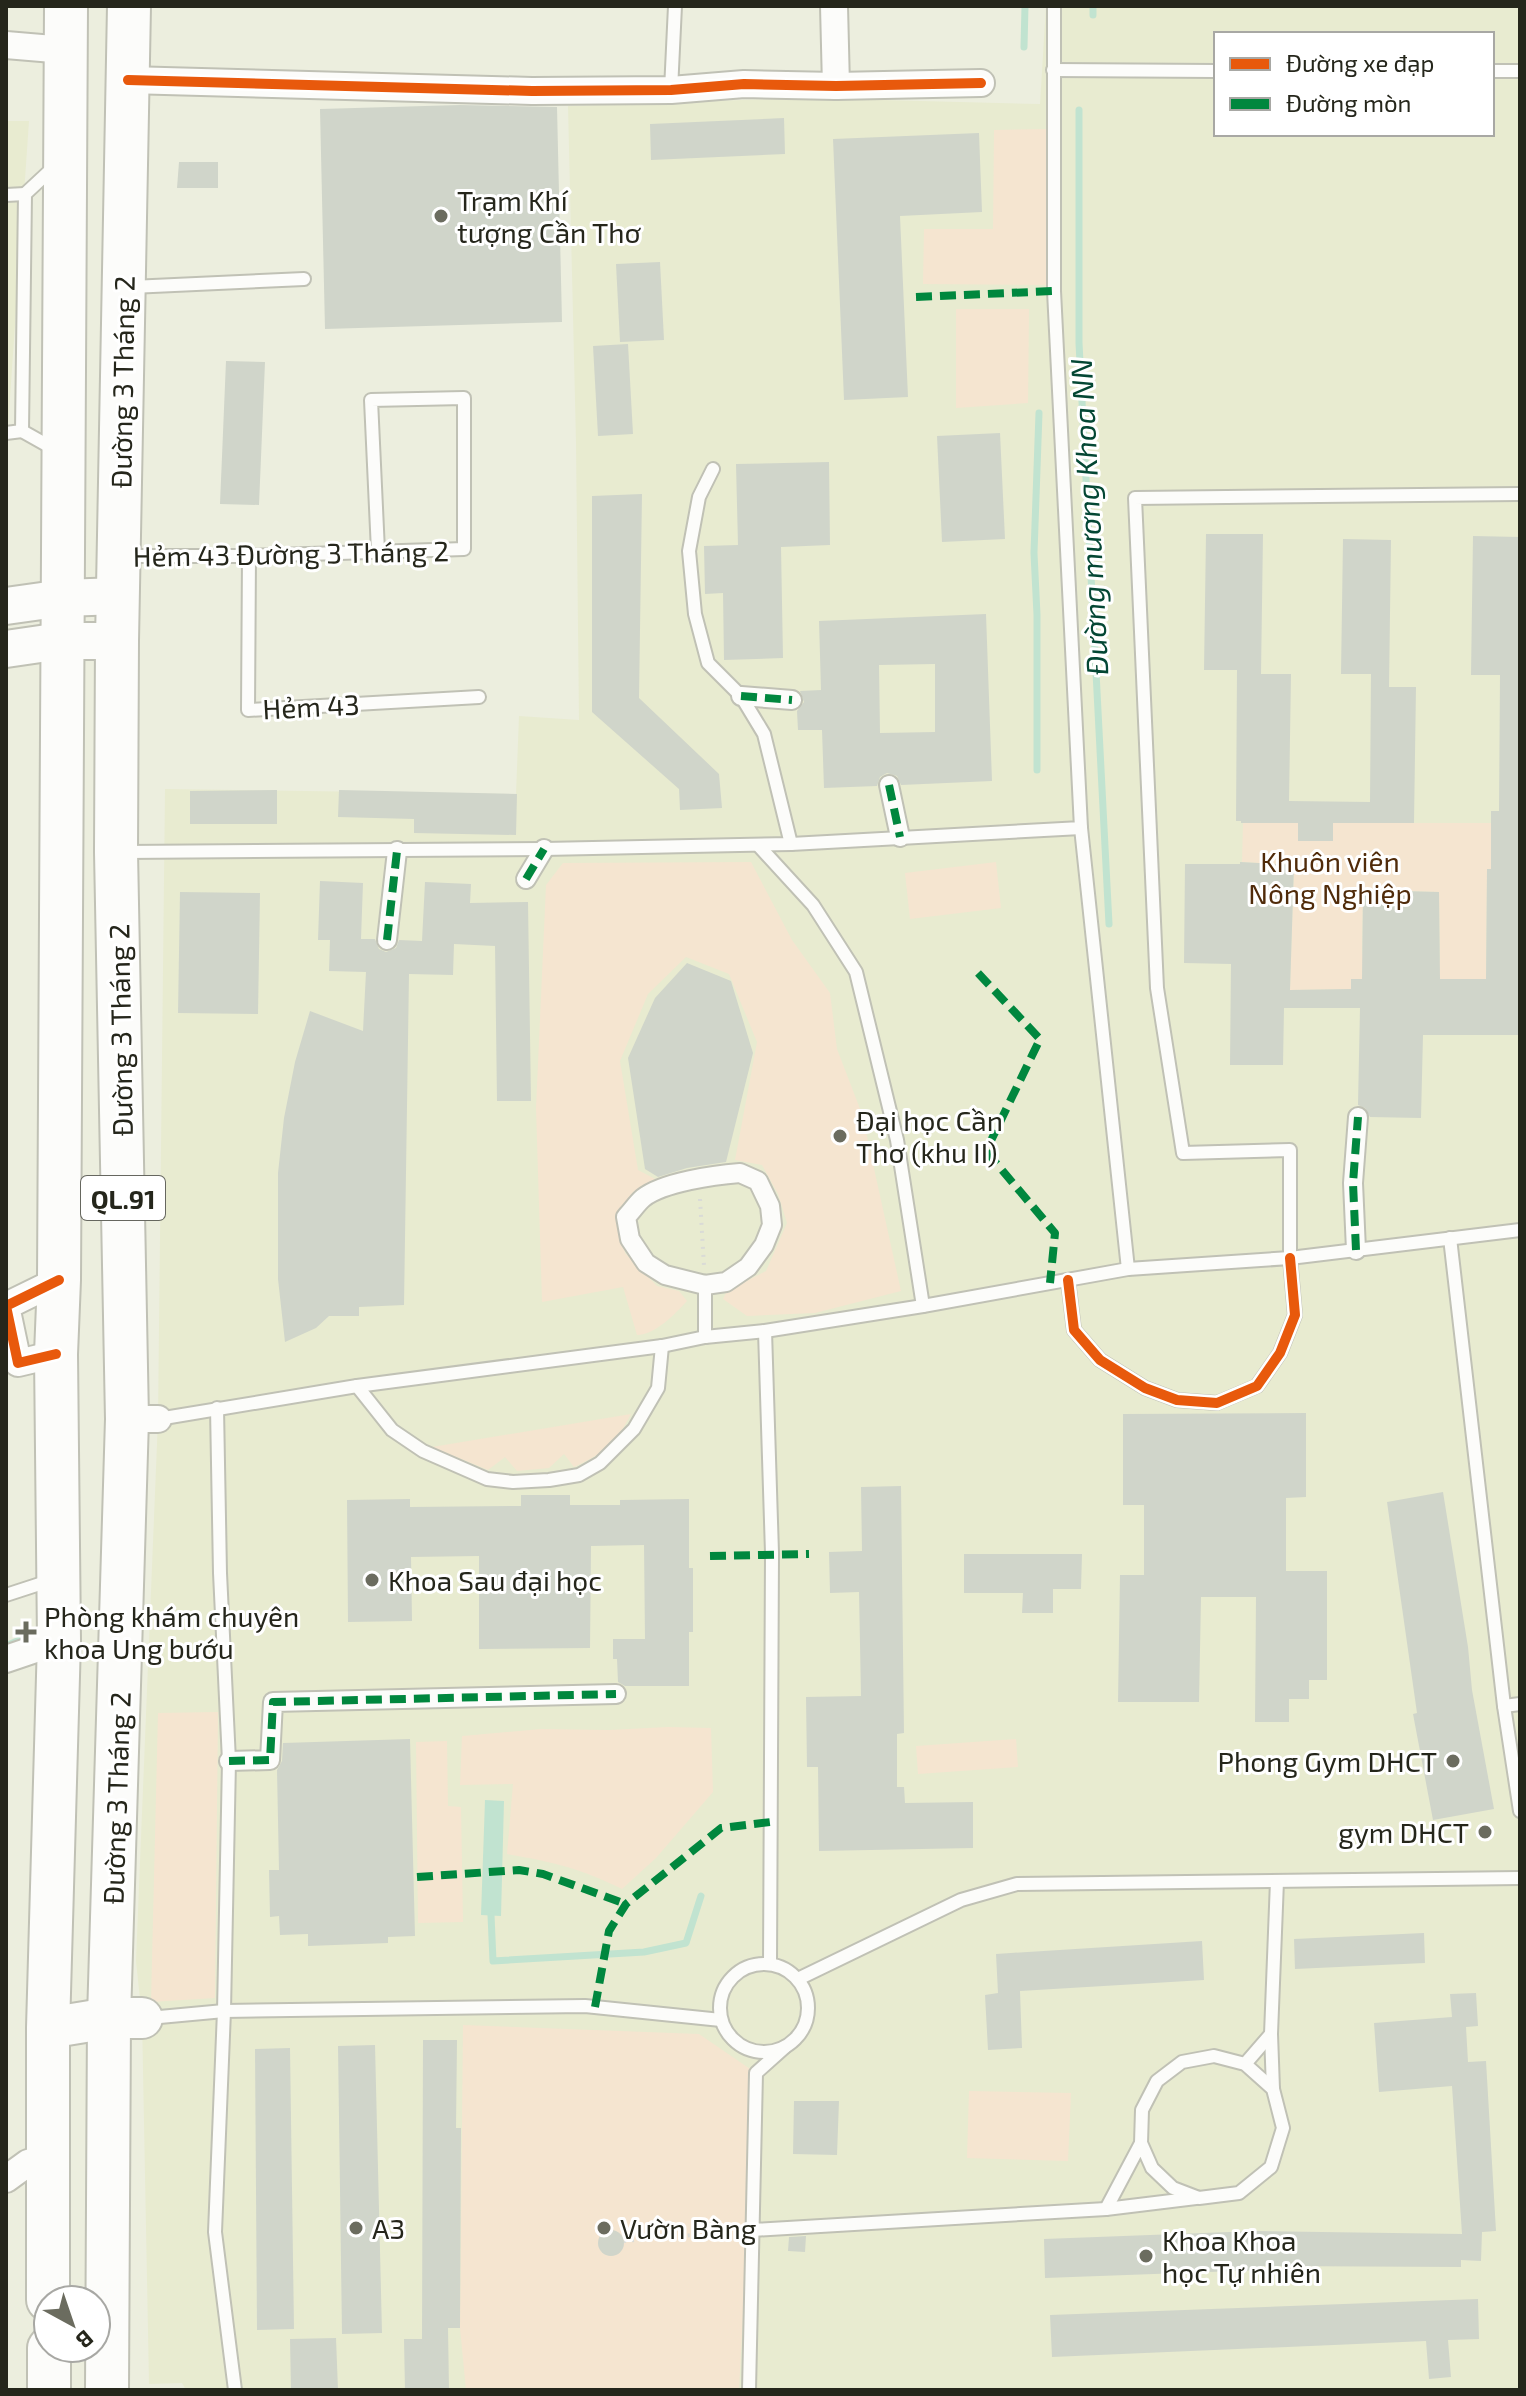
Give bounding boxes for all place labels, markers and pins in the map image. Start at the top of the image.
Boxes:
place label: Trạm Khí tượng Cần Thơ [457,183,641,249]
marker: Trạm Khí tượng Cần Thơ [432,207,450,225]
place label: Đại học Cần Thơ (khu II) [856,1103,1003,1169]
marker: Đại học Cần Thơ (khu II) [831,1127,849,1145]
place label: Khoa Sau đại học [388,1563,602,1597]
marker: Khoa Sau đại học [363,1571,381,1589]
place label: Phòng khám chuyên khoa Ung bướu [44,1599,299,1665]
marker: Phòng khám chuyên khoa Ung bướu [15,1621,37,1643]
place label: Phong Gym DHCT [1217,1744,1437,1778]
marker: Phong Gym DHCT [1444,1752,1462,1770]
place label: gym DHCT [1338,1815,1469,1849]
marker: gym DHCT [1476,1823,1494,1841]
place label: A3 [372,2211,405,2245]
place label: Vườn Bàng [620,2211,757,2245]
marker: A3 [347,2219,365,2237]
marker: Vườn Bàng [595,2219,613,2237]
place label: Khoa Khoa học Tự nhiên [1162,2223,1321,2289]
marker: Khoa Khoa học Tự nhiên [1137,2247,1155,2265]

